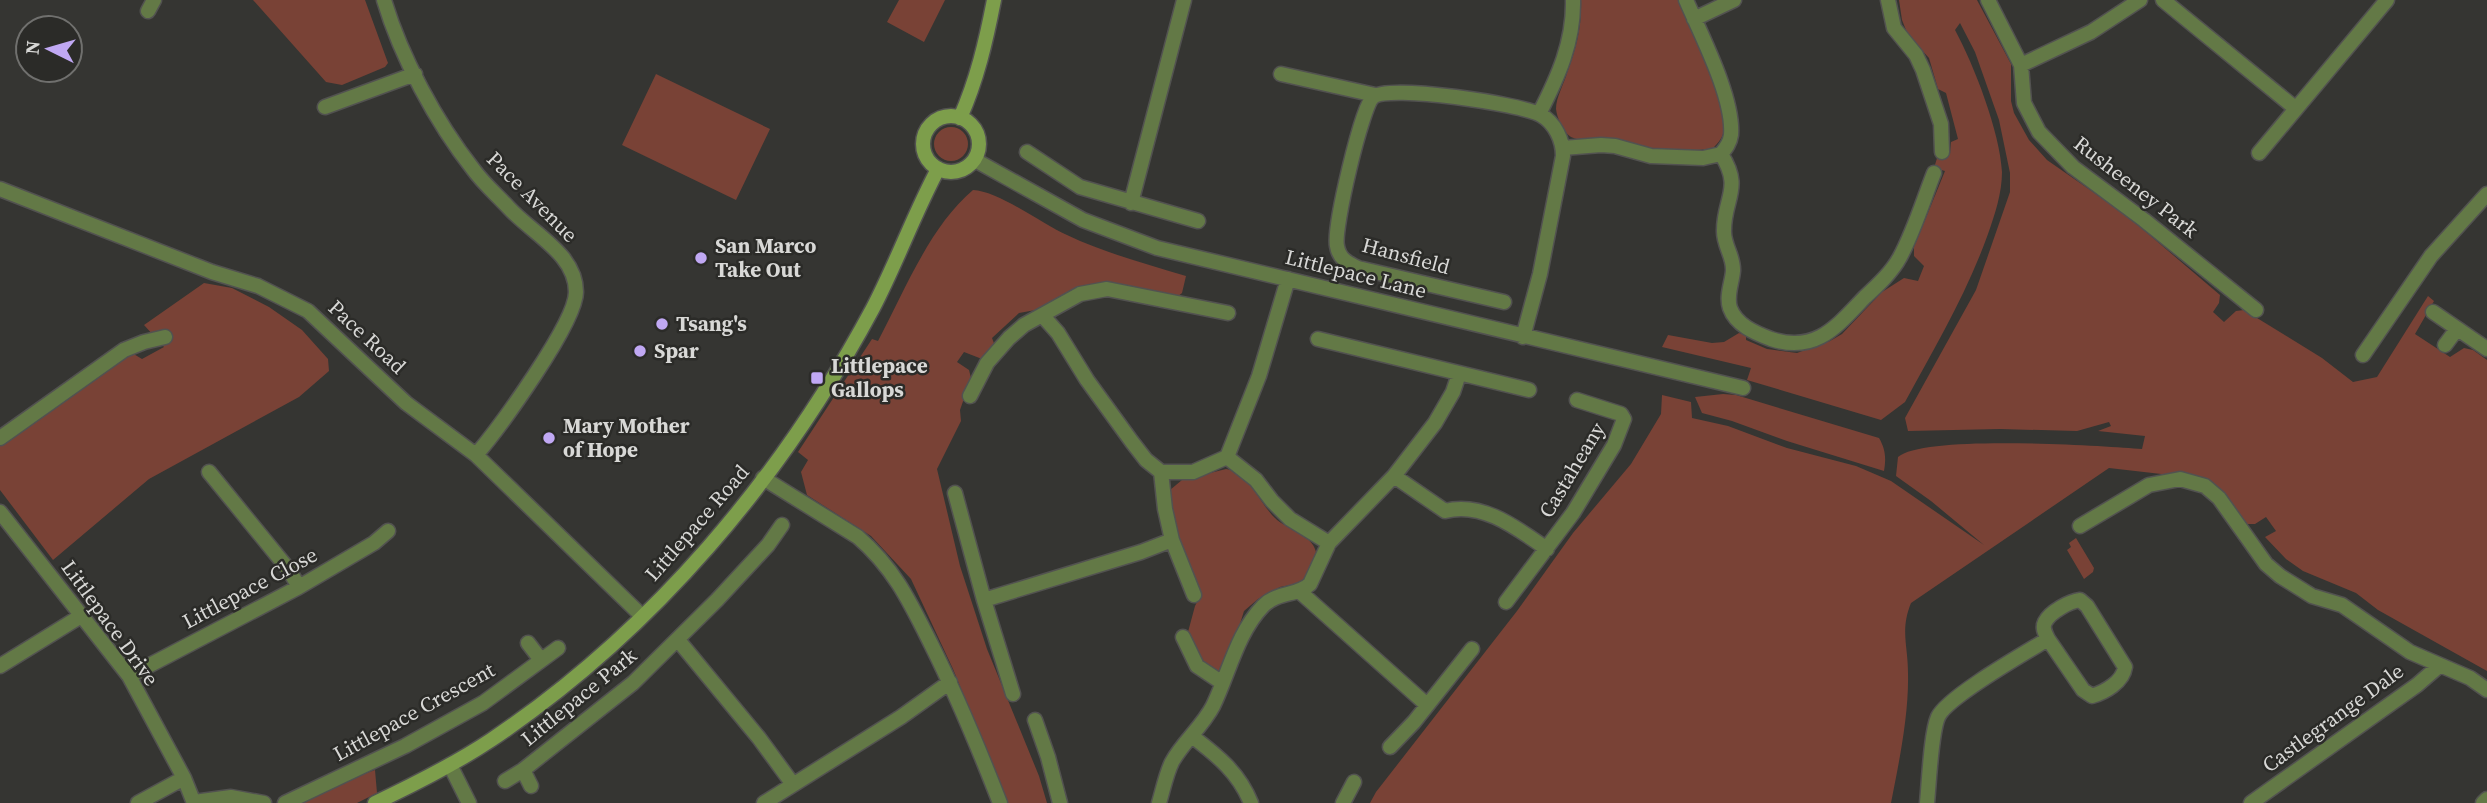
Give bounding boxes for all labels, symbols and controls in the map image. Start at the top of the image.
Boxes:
north arrow [14,14,84,84]
text: N [19,39,46,56]
street label: Rusheeney Park [2068,129,2205,245]
street label: Pace Avenue [480,145,584,249]
street label: Hansfield [1359,230,1453,281]
place label: San Marco Take Out [715,231,816,284]
street label: Littlepace Lane [1282,242,1430,305]
marker: San Marco Take Out [693,250,709,266]
street label: Pace Road [322,293,413,380]
place label: Tsang's [676,309,747,338]
marker: Tsang's [654,316,670,332]
place label: Spar [654,336,699,365]
marker: Spar [632,343,648,359]
place label: Littlepace Gallops [831,351,928,404]
marker: Littlepace Gallops [809,370,825,386]
place label: Mary Mother of Hope [563,411,690,464]
street label: Castaheany [1532,416,1612,523]
marker: Mary Mother of Hope [541,430,557,446]
street label: Littlepace Road [638,458,755,587]
street label: Littlepace Close [177,540,322,635]
street label: Littlepace Drive [55,554,166,691]
street label: Littlepace Park [515,641,643,752]
street label: Littlepace Crescent [328,655,500,768]
street label: Castlegrange Dale [2256,656,2409,779]

